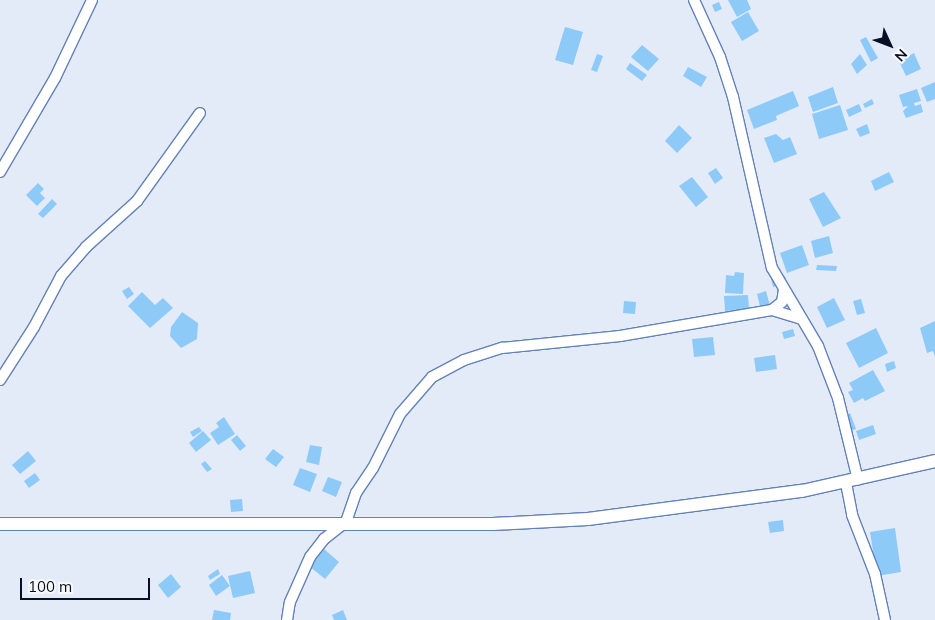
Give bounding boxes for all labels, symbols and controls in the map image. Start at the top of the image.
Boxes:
north arrow [865,20,915,70]
text: N [891,45,911,65]
scale bar [22,568,152,600]
text: 100 m [28,577,72,596]

